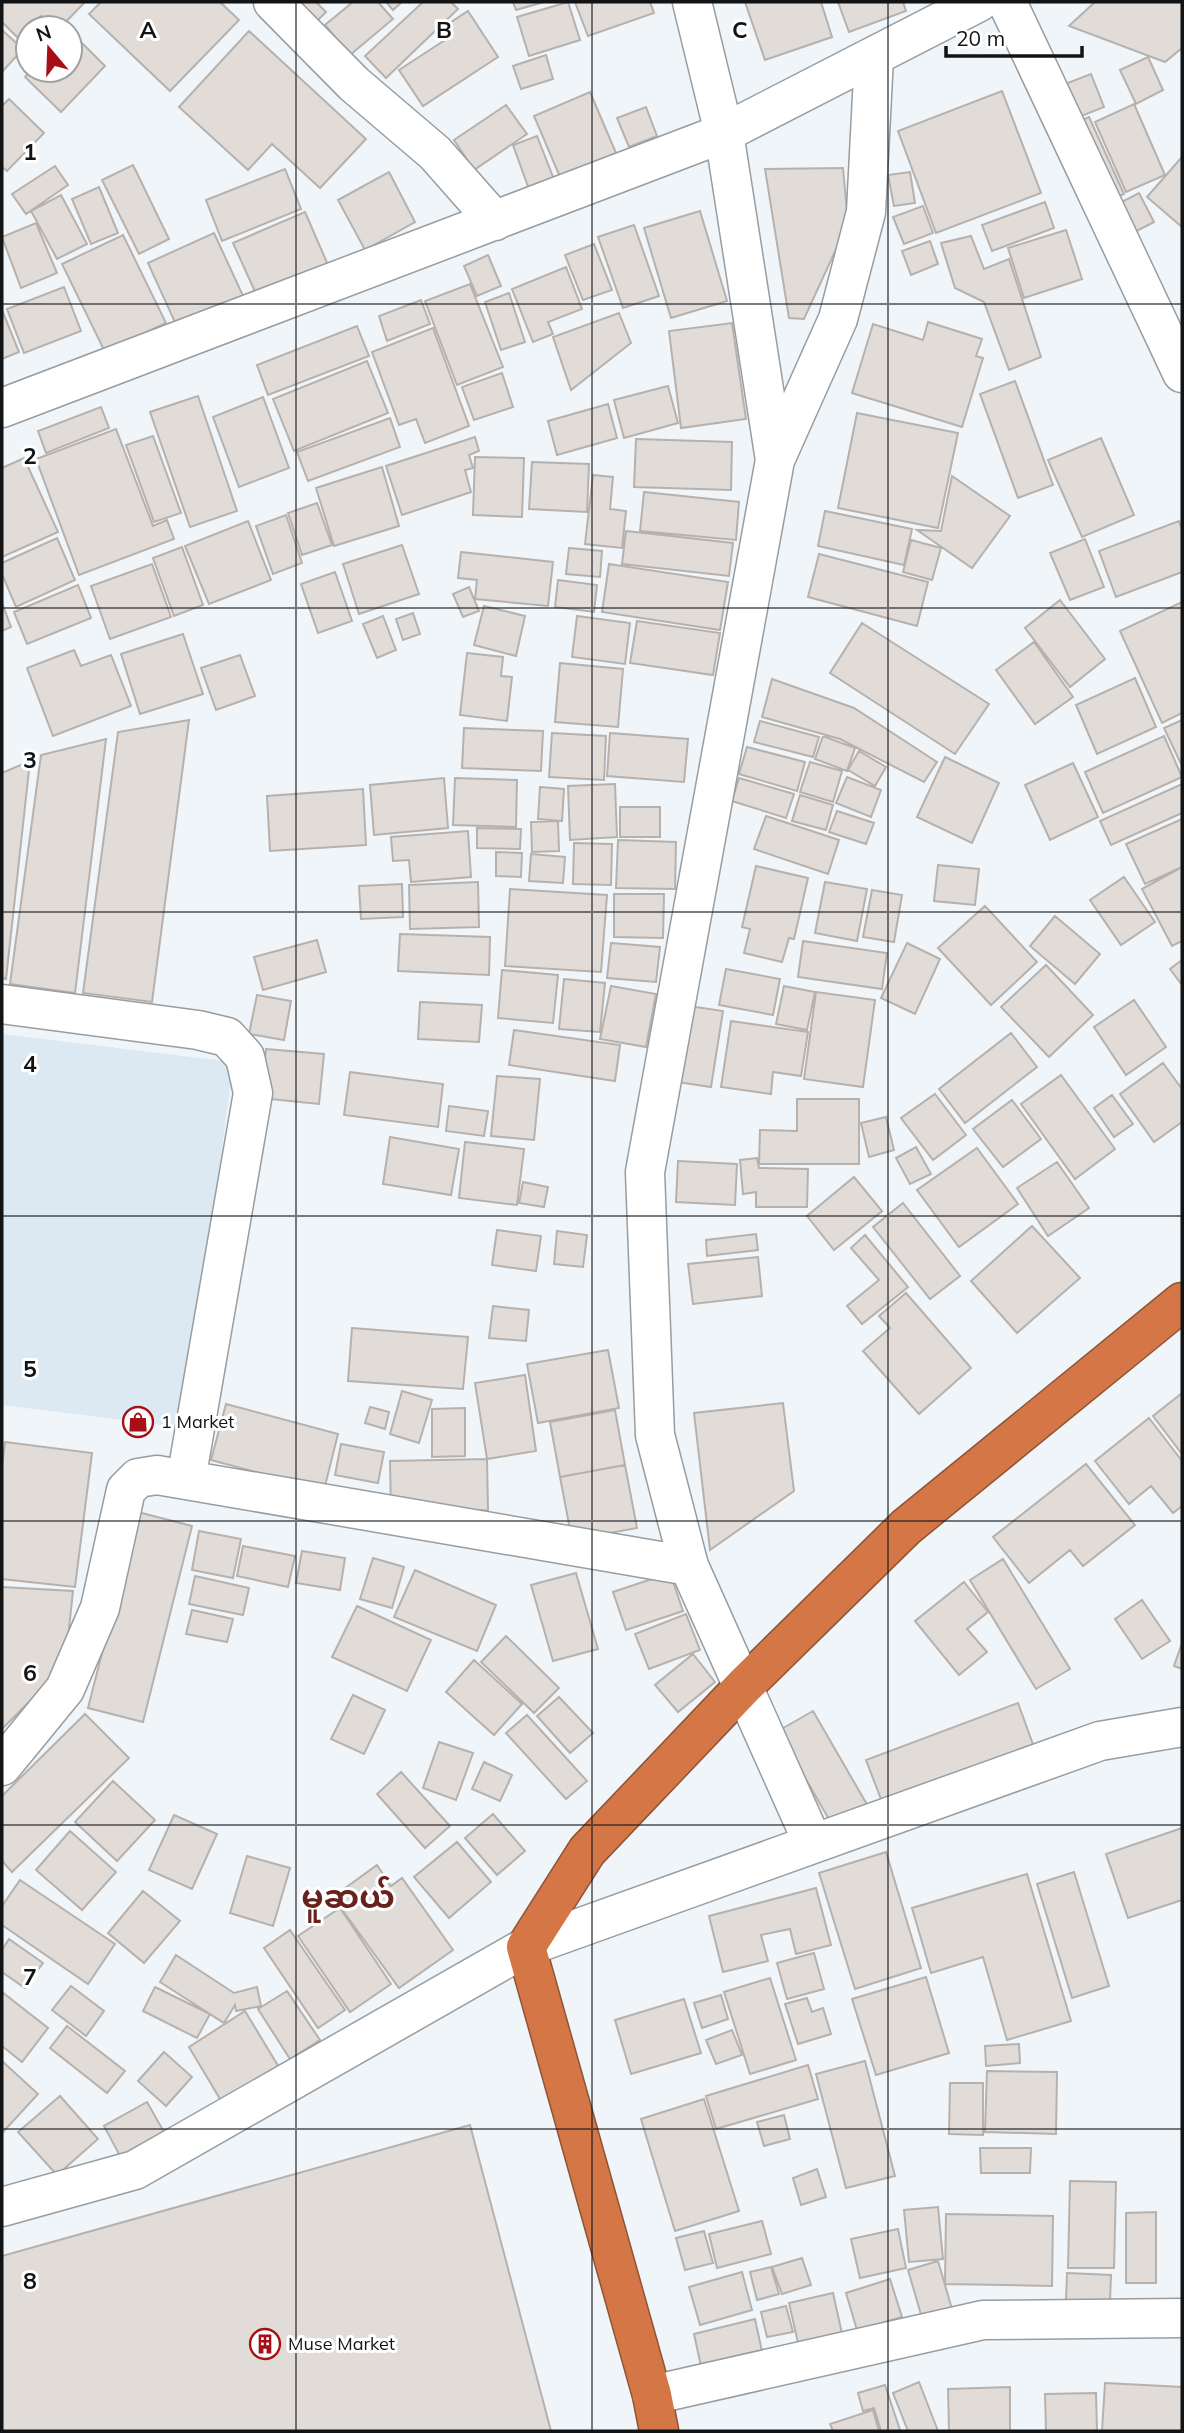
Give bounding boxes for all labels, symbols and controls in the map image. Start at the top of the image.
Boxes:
north arrow [14,14,84,84]
scale bar [946,14,1082,58]
text: A [139,15,157,44]
text: B [436,15,452,44]
text: C [732,15,748,44]
text: N [33,19,54,47]
text: 20 m [956,25,1005,51]
text: 1 [23,137,37,166]
text: 2 [23,441,37,470]
text: 3 [23,745,37,774]
text: 4 [23,1049,37,1078]
text: 5 [23,1354,37,1383]
shop icon: 1 Market [121,1405,155,1439]
place label: 1 Market [161,1410,234,1433]
text: 6 [23,1658,37,1687]
district label: မူဆယ် [301,1875,395,1923]
text: 7 [23,1962,37,1991]
text: 8 [23,2266,37,2295]
building icon: Muse Market [248,2327,282,2361]
place label: Muse Market [288,2332,395,2355]

